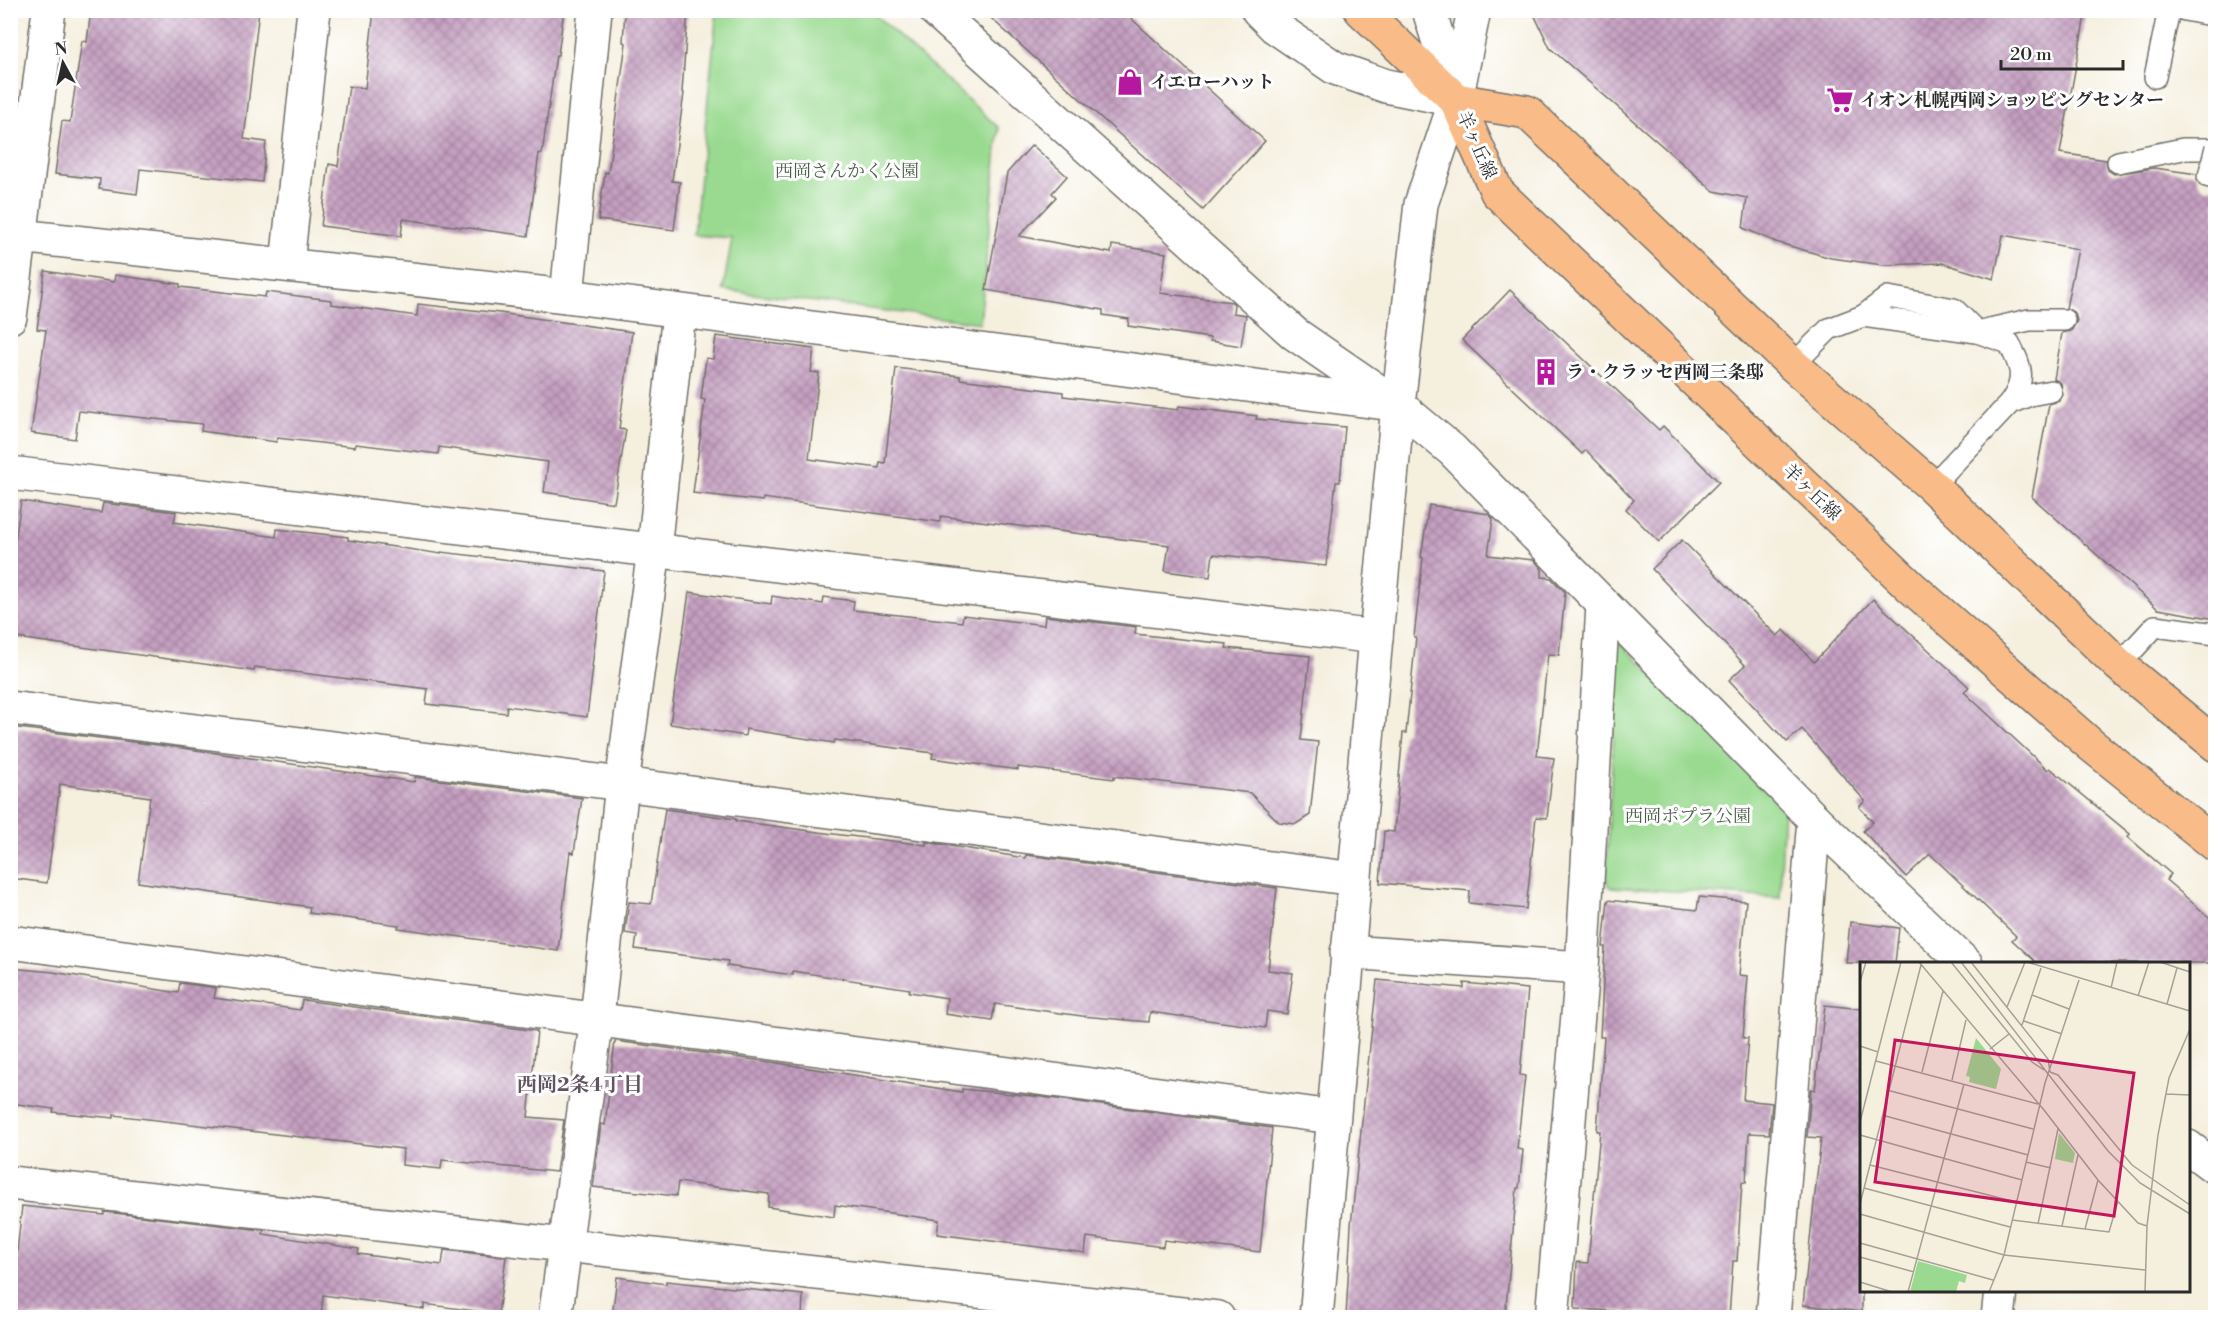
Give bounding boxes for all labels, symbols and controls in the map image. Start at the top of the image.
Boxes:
north arrow [33,33,93,93]
scale bar [2001,33,2122,71]
text: N [53,38,69,60]
text: 20 m [2010,43,2052,66]
shop icon: イエローハット [1115,67,1145,97]
place label: イエローハット [1150,71,1274,94]
supermarket icon: イオン札幌西岡ショッピングセンター [1825,85,1855,115]
place label: イオン札幌西岡ショッピングセンター [1860,89,2164,112]
street label: 羊ヶ丘線 [1451,108,1502,183]
park label: 西岡さんかく公園 [775,160,919,183]
building icon: ラ・クラッセ西岡三条邸 [1531,357,1561,387]
place label: ラ・クラッセ西岡三条邸 [1566,361,1764,384]
street label: 羊ヶ丘線 [1778,459,1846,526]
park label: 西岡ポプラ公園 [1625,805,1751,828]
inset map [1860,962,2190,1292]
district label: 西岡2条4丁目 [517,1073,643,1098]

